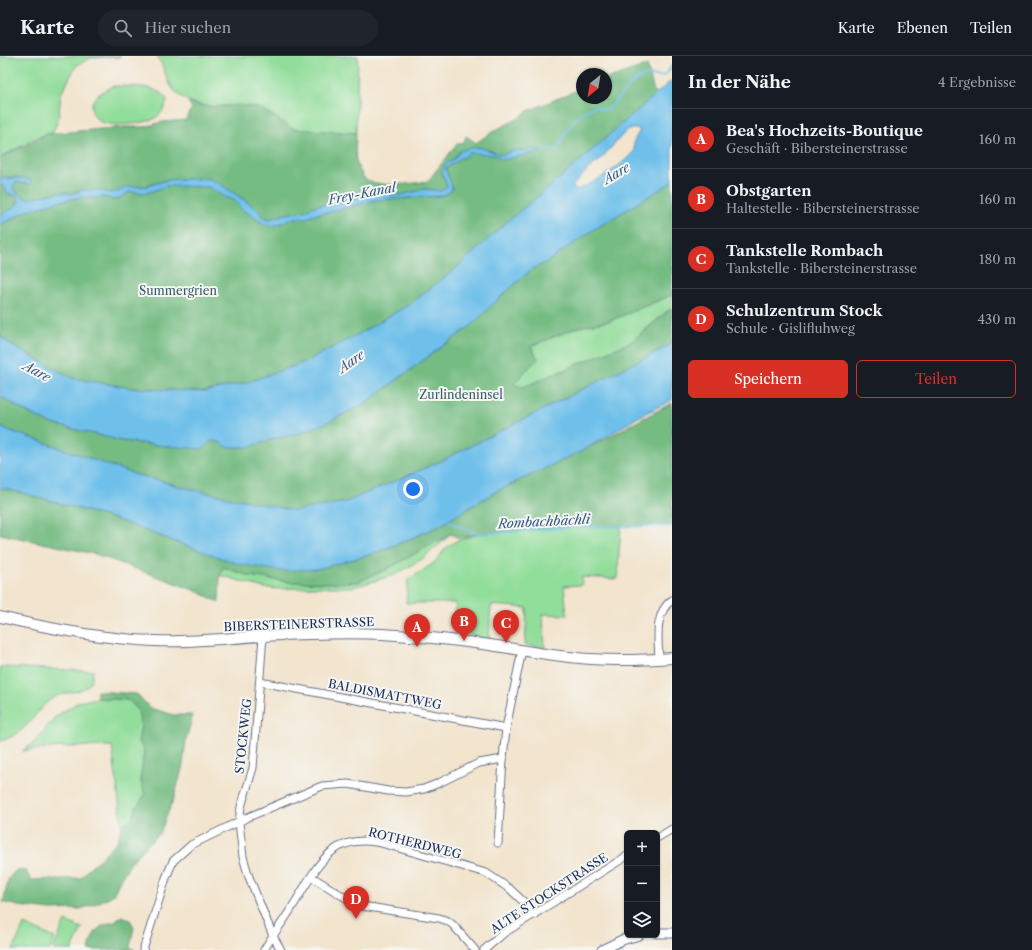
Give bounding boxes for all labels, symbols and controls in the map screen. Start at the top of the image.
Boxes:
search box [98,10,378,46]
text: Karte [20,16,74,39]
icon: search [112,17,134,39]
text: Hier suchen [144,18,231,37]
text: Karte [838,19,875,37]
text: Ebenen [897,19,948,37]
text: Teilen [970,19,1012,37]
north arrow [576,68,612,104]
text: In der Nähe [688,72,791,92]
text: 4 Ergebnisse [938,74,1016,90]
text: Bea's Hochzeits-Boutique [726,121,923,140]
text: A [696,131,706,147]
text: 160 m [979,131,1016,147]
text: Geschäft · Bibersteinerstrasse [726,140,908,156]
water label: Aare [598,158,633,188]
water label: Frey-Kanal [326,178,399,208]
text: Obstgarten [726,181,811,200]
text: B [696,191,706,207]
text: 160 m [979,191,1016,207]
text: Haltestelle · Bibersteinerstrasse [726,200,920,216]
text: Tankstelle Rombach [726,241,883,260]
text: C [696,251,706,267]
text: 180 m [979,251,1016,267]
text: Tankstelle · Bibersteinerstrasse [726,260,917,276]
park label: Summergrien [139,283,217,298]
text: Schulzentrum Stock [726,301,882,320]
text: D [695,311,707,327]
text: 430 m [978,311,1016,327]
text: Schule · Gislifluhweg [726,320,855,336]
water label: Aare [333,346,368,377]
water label: Aare [19,356,54,385]
button: Speichern [688,360,848,398]
button: Teilen [856,360,1016,398]
park label: Zurlindeninsel [419,387,503,402]
your location [403,479,423,499]
water label: Rombachbächli [497,511,591,531]
pin: B [451,608,477,641]
pin: C [493,610,519,643]
street label: BIBERSTEINERSTRASSE [223,614,375,634]
pin: A [404,614,430,647]
street label: BALDISMATTWEG [327,676,443,712]
street label: STOCKWEG [232,697,254,774]
street label: ROTHERDWEG [367,824,463,862]
map controls [624,830,660,938]
button: + [624,830,660,866]
street label: ALTE STOCKSTRASSE [487,849,611,937]
button: − [624,866,660,902]
pin: D [343,886,369,919]
button: layers [624,902,660,938]

